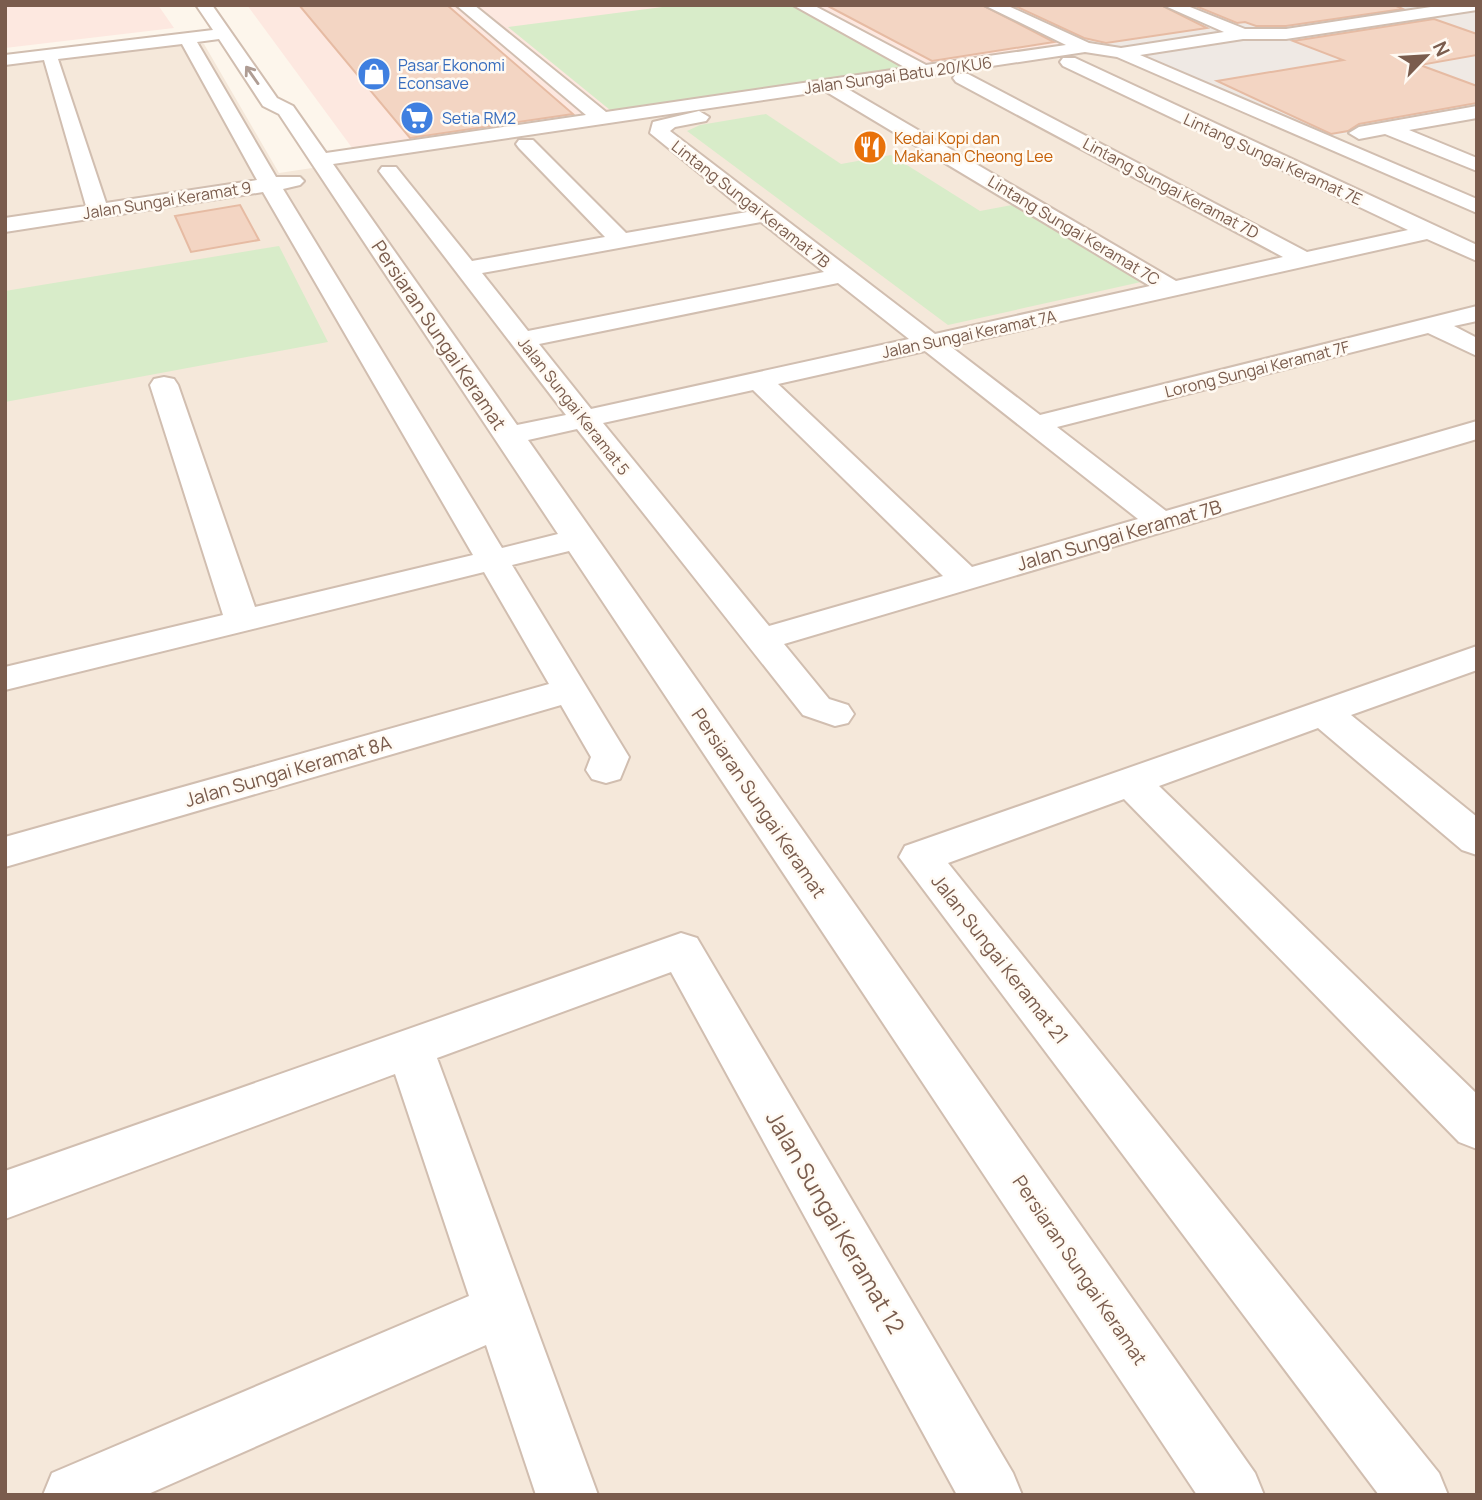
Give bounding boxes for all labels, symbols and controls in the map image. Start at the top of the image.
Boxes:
north arrow [1391,21,1461,91]
text: N [1427,37,1456,60]
street label: Jalan Sungai Batu 20/KU6 [803,51,993,99]
place label: Pasar Ekonomi Econsave [398,54,505,94]
shop icon: Pasar Ekonomi Econsave [355,55,393,93]
one-way arrow [245,66,259,85]
supermarket icon: Setia RM2 [398,99,436,137]
place label: Setia RM2 [442,107,516,129]
street label: Lintang Sungai Keramat 7E [1180,108,1366,210]
place label: Kedai Kopi dan Makanan Cheong Lee [894,127,1053,167]
restaurant icon: Kedai Kopi dan Makanan Cheong Lee [851,128,889,166]
street label: Lintang Sungai Keramat 7D [1079,132,1263,244]
street label: Lintang Sungai Keramat 7B [667,135,835,273]
street label: Lintang Sungai Keramat 7C [984,170,1164,290]
street label: Jalan Sungai Keramat 9 [81,176,253,224]
street label: Persiaran Sungai Keramat [366,235,512,435]
street label: Jalan Sungai Keramat 7A [880,305,1058,363]
street label: Jalan Sungai Keramat 5 [513,332,635,480]
street label: Lorong Sungai Keramat 7F [1162,335,1352,403]
street label: Jalan Sungai Keramat 7B [1014,493,1225,577]
street label: Persiaran Sungai Keramat [686,703,832,903]
street label: Jalan Sungai Keramat 8A [182,729,394,813]
street label: Jalan Sungai Keramat 21 [926,869,1074,1049]
street label: Jalan Sungai Keramat 12 [759,1105,913,1339]
street label: Persiaran Sungai Keramat [1007,1170,1153,1370]

